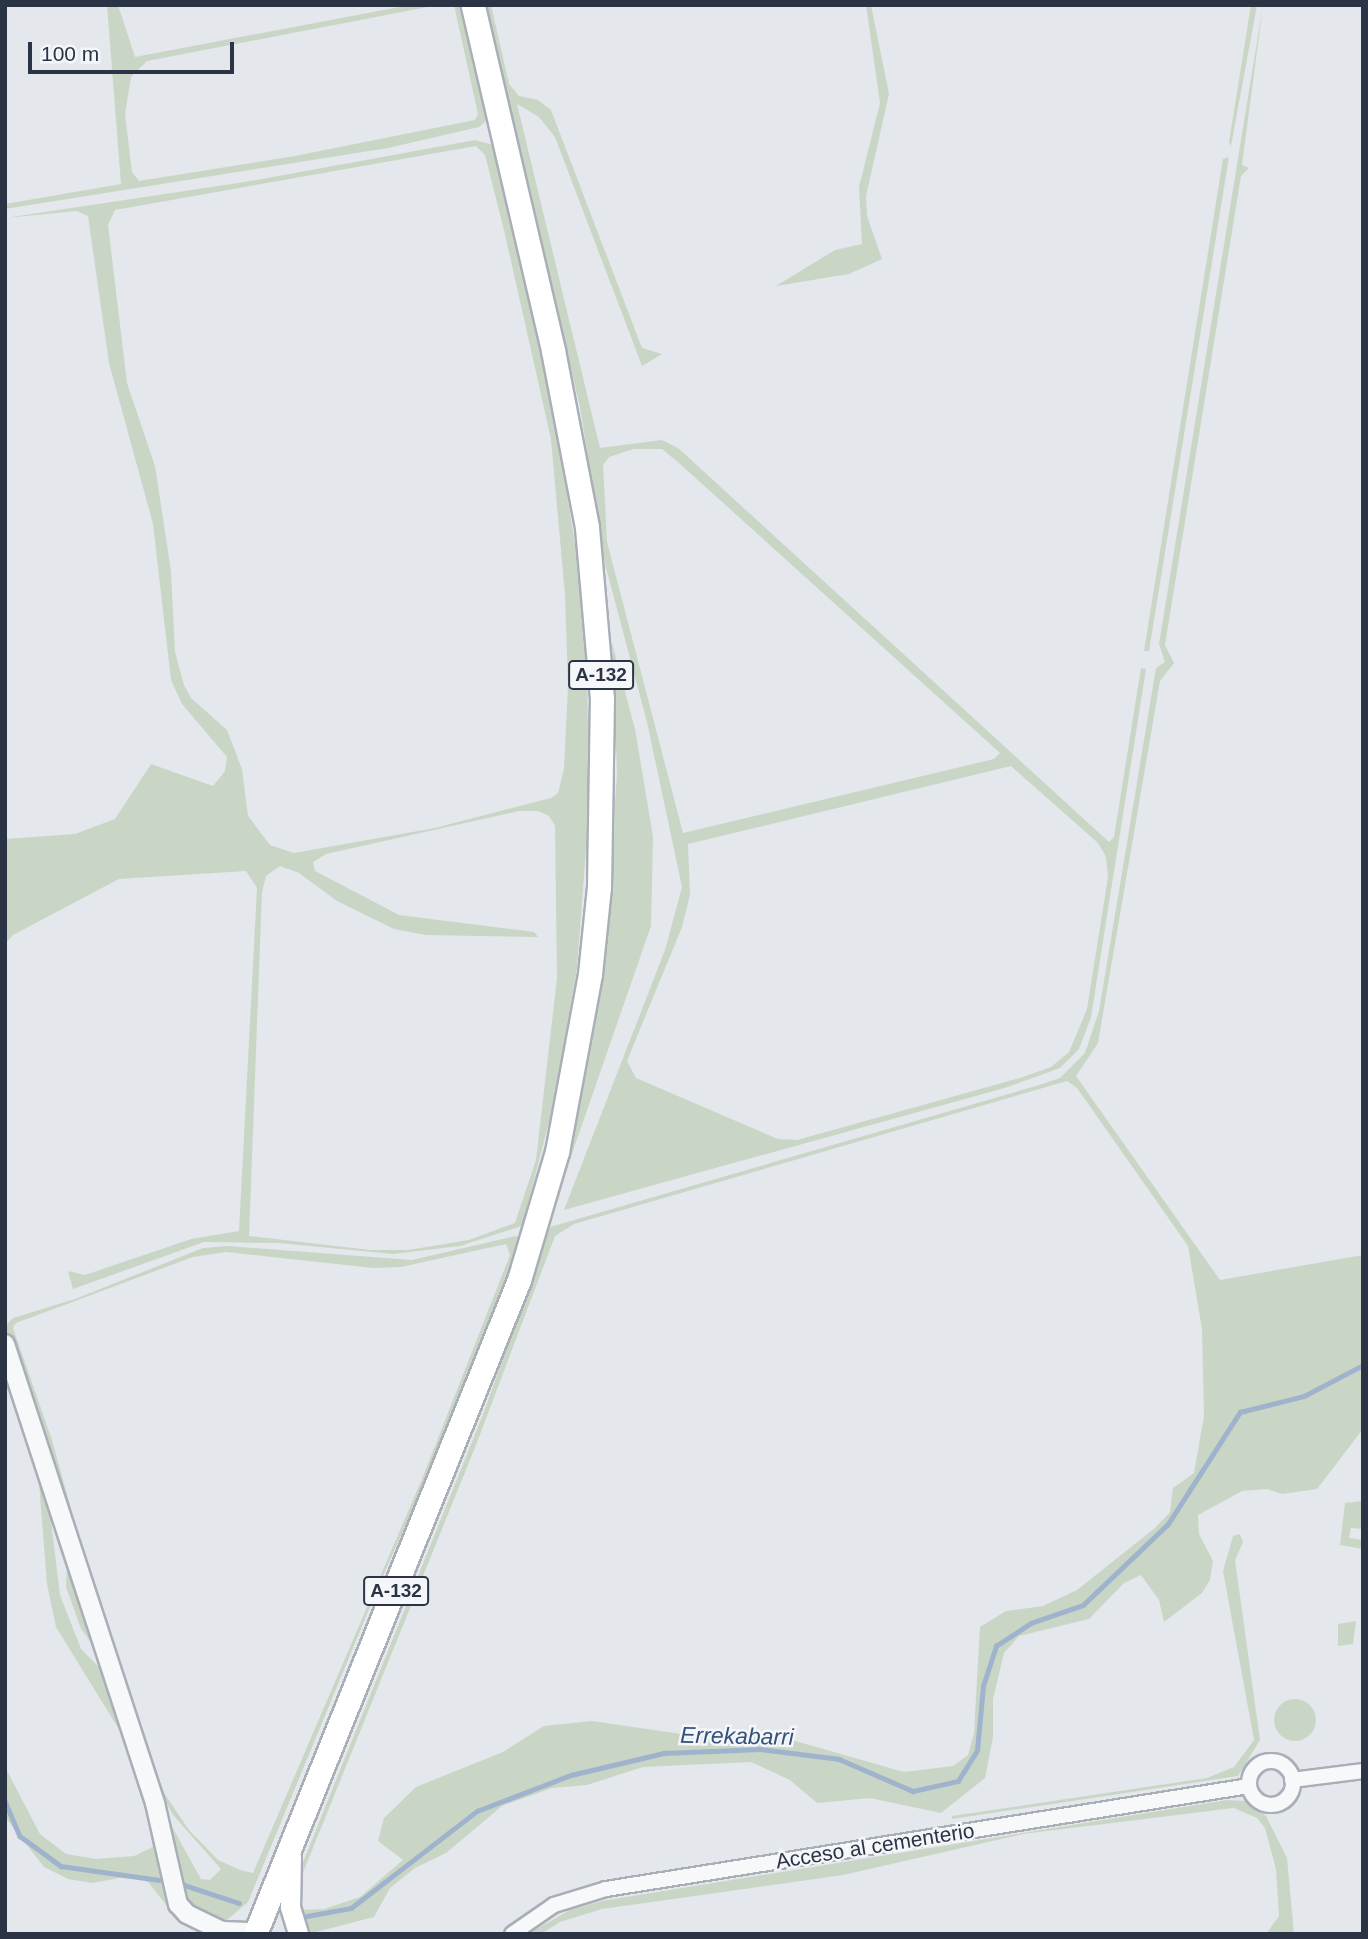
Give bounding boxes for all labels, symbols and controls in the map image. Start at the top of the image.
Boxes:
scale bar [32,28,238,72]
text: 100 m [41,42,99,65]
road number: A-132 [568,660,634,690]
road number: A-132 [363,1576,429,1606]
water label: Errekabarri [680,1721,794,1751]
street label: Acceso al cementerio [774,1818,976,1874]

